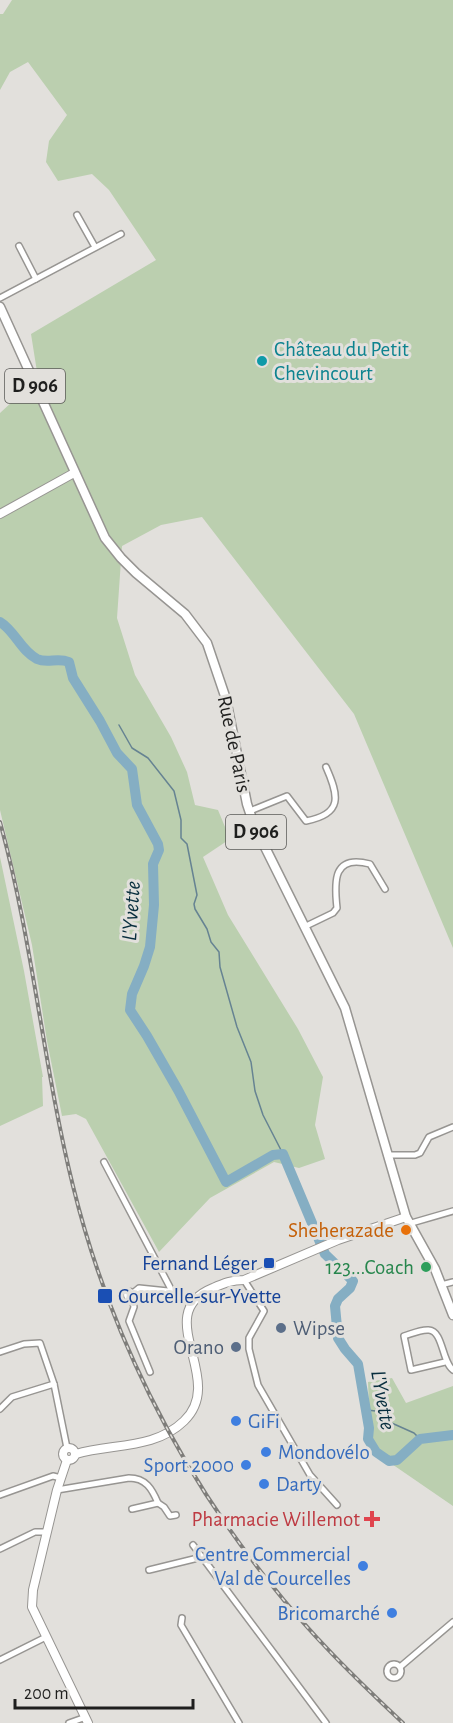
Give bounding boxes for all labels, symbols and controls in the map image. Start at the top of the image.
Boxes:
place label: Château du Petit Chevincourt [274,339,409,384]
marker: Château du Petit Chevincourt [255,354,269,368]
road number: D 906 [5,369,65,403]
street label: Rue de Paris [213,694,255,794]
road number: D 906 [226,815,286,849]
water label: L'Yvette [118,880,144,942]
place label: Sheherazade [288,1220,394,1241]
marker: Sheherazade [399,1223,413,1237]
place label: Fernand Léger [142,1253,257,1274]
marker: Fernand Léger [262,1256,276,1270]
place label: 123...Coach [326,1257,414,1278]
marker: 123...Coach [419,1260,433,1274]
place label: Courcelle-sur-Yvette [118,1286,281,1307]
marker: Courcelle-sur-Yvette [96,1287,114,1305]
place label: Wipse [293,1318,345,1339]
marker: Wipse [274,1321,288,1335]
place label: Orano [173,1337,224,1358]
marker: Orano [229,1340,243,1354]
water label: L'Yvette [367,1368,399,1432]
place label: GiFi [248,1411,280,1432]
marker: GiFi [229,1414,243,1428]
place label: Mondovélo [278,1442,370,1463]
marker: Mondovélo [259,1445,273,1459]
place label: Sport 2000 [144,1455,234,1476]
marker: Sport 2000 [239,1458,253,1472]
place label: Darty [276,1474,322,1495]
marker: Darty [257,1477,271,1491]
place label: Pharmacie Willemot [191,1509,360,1530]
marker: Pharmacie Willemot [365,1512,379,1526]
place label: Centre Commercial Val de Courcelles [195,1544,351,1589]
marker: Centre Commercial Val de Courcelles [356,1559,370,1573]
place label: Bricomarché [277,1603,380,1624]
marker: Bricomarché [385,1606,399,1620]
scale bar [15,1672,194,1710]
text: 200 m [24,1685,69,1703]

